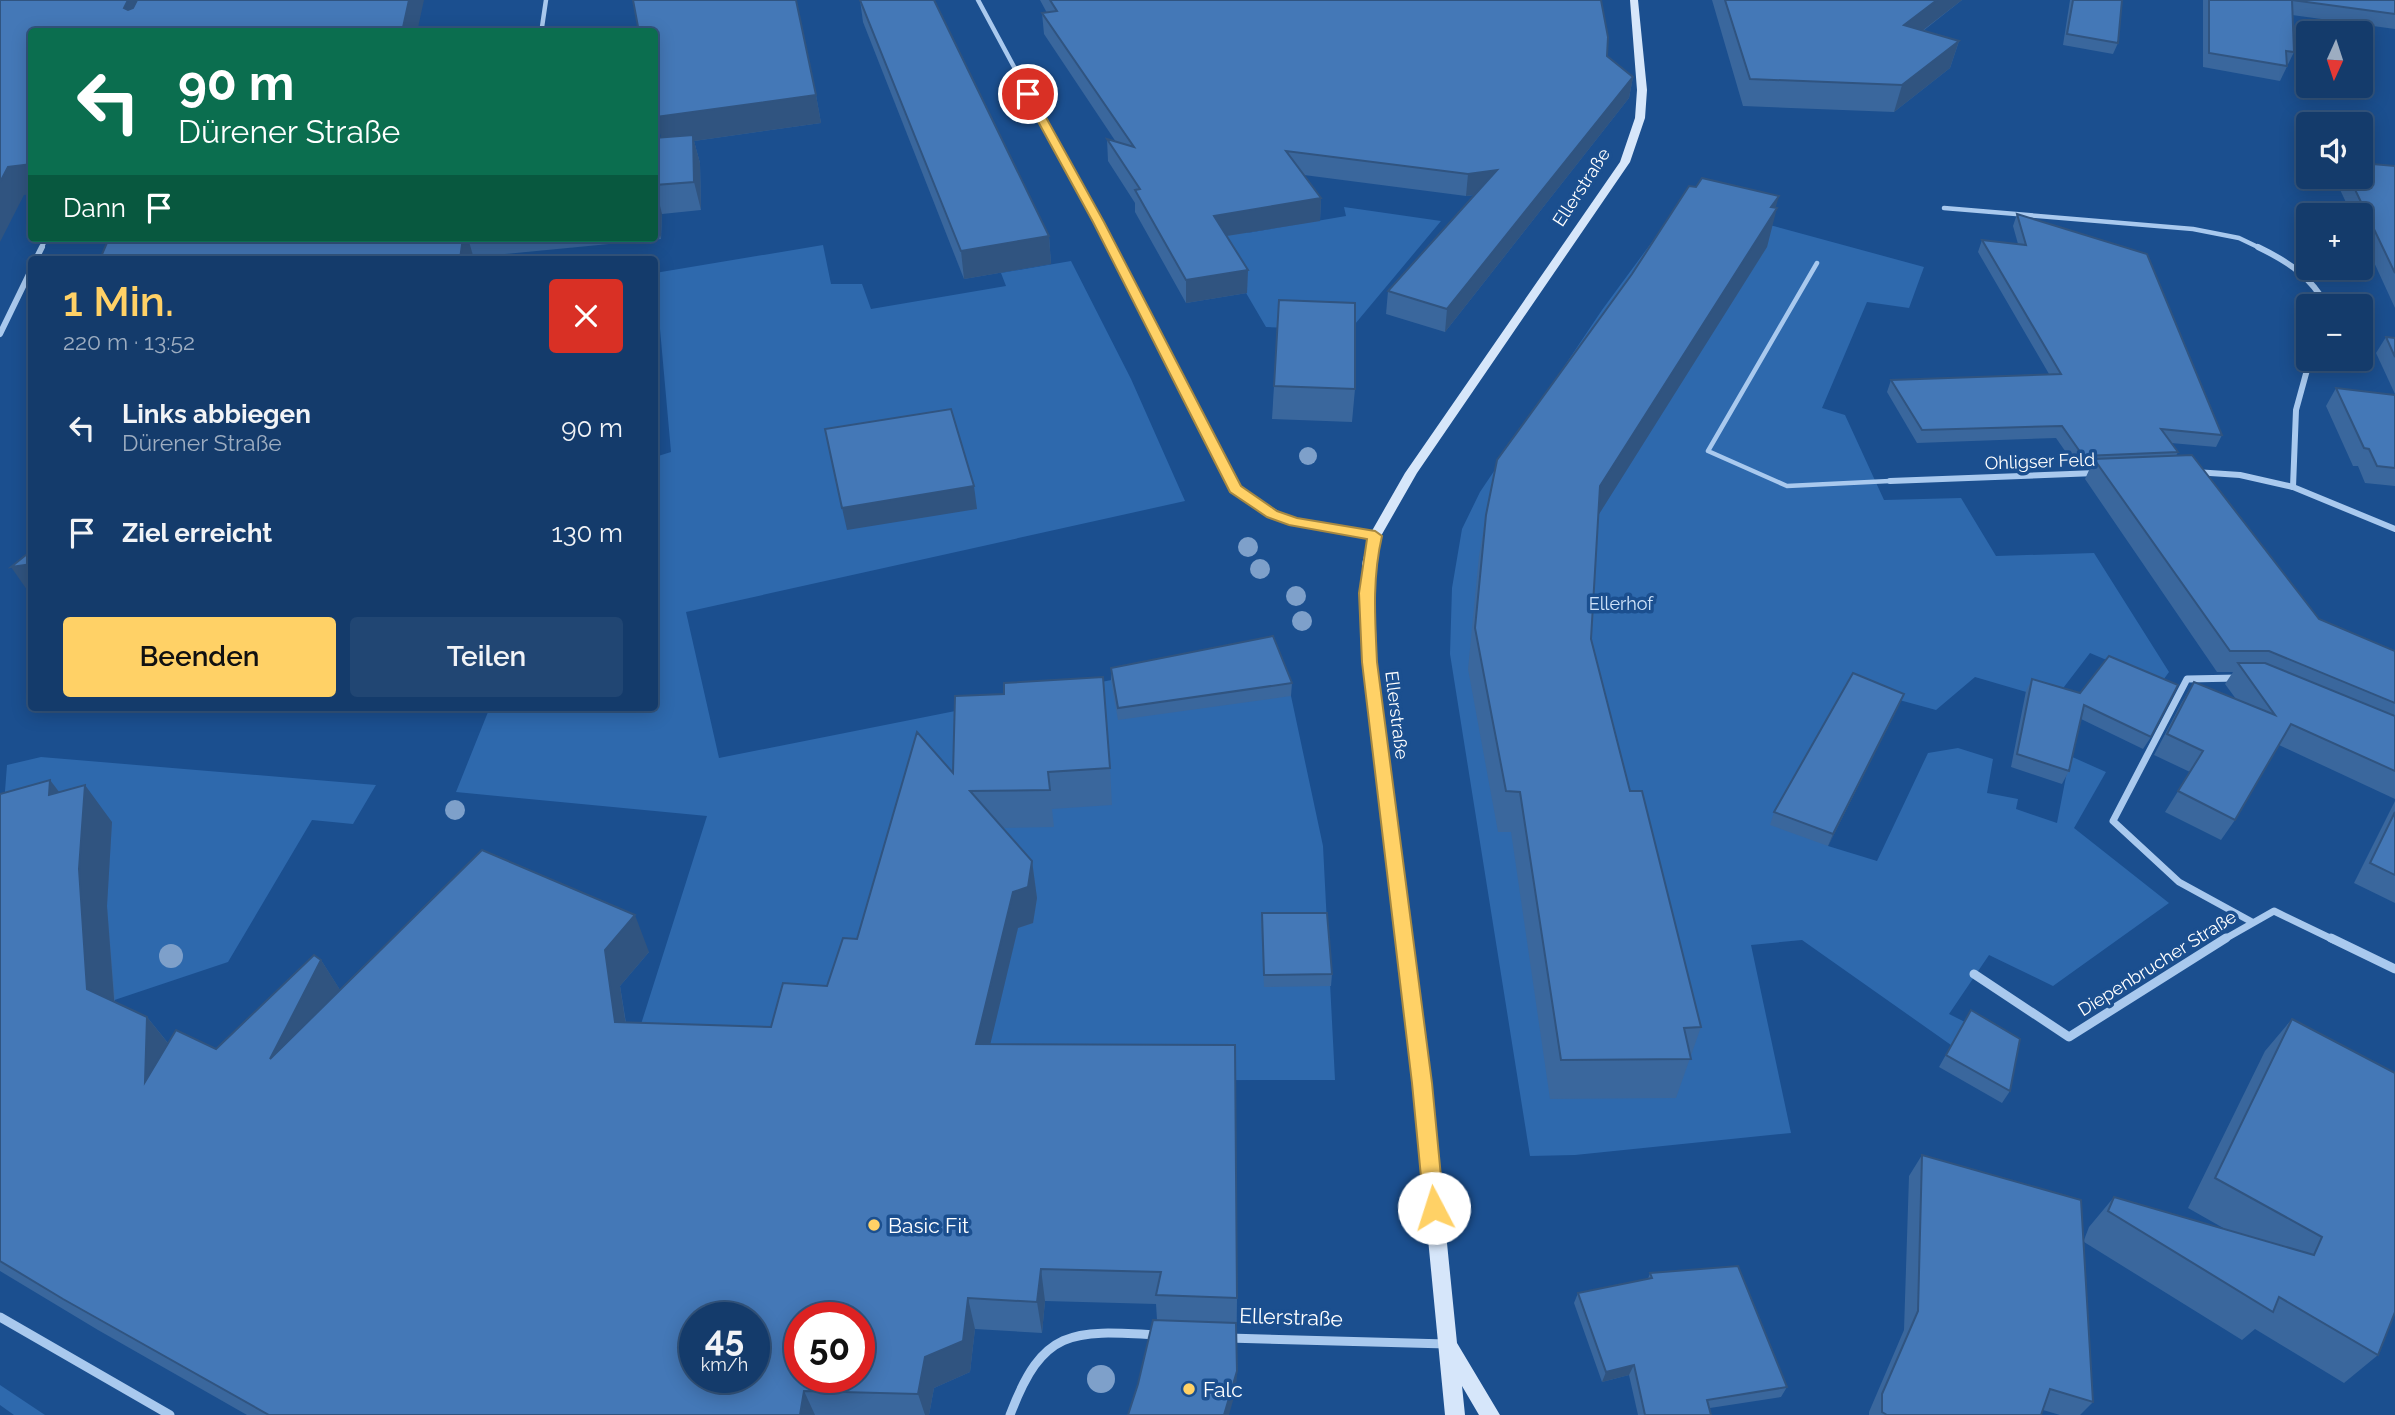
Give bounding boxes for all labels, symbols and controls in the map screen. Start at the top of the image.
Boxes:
north arrow [2296,21,2373,98]
map controls [2296,21,2373,371]
text: 90 m [178,54,294,111]
icon: left [63,56,154,147]
pin [998,64,1058,124]
icon: arrive [1009,75,1047,113]
button: sound [2296,112,2373,189]
text: Dürener Straße [178,113,400,150]
street label: Ellerstraße [1548,144,1614,230]
icon: arrive [140,189,178,227]
text: Dann [63,193,126,223]
button: + [2296,203,2373,280]
text: 1 Min. [63,277,174,326]
button: close [549,279,623,353]
button: − [2296,294,2373,371]
text: 220 m · 13:52 [63,328,195,355]
text: Links abbiegen [122,399,311,429]
icon: left [63,409,101,447]
text: 90 m [561,413,623,443]
text: Dürener Straße [122,429,282,456]
street label: Ohligser Feld [1984,449,2096,473]
icon: arrive [63,514,101,552]
text: Ziel erreicht [122,518,272,548]
text: 130 m [552,518,623,548]
park label: Ellerhof [1589,593,1654,614]
button: Beenden [63,617,336,697]
button: Teilen [350,617,623,697]
street label: Ellerstraße [1381,670,1413,761]
street label: Diepenbrucher Straße [2074,906,2240,1020]
position arrow [1397,1171,1471,1245]
place label: Basic Fit [888,1213,969,1238]
marker: Basic Fit [866,1217,882,1233]
speed limit sign: 50 [784,1302,875,1393]
street label: Ellerstraße [1239,1303,1343,1331]
text: 45 [705,1318,744,1359]
text: km/h [701,1354,748,1375]
place label: Falc [1203,1377,1243,1402]
marker: Falc [1181,1381,1197,1397]

